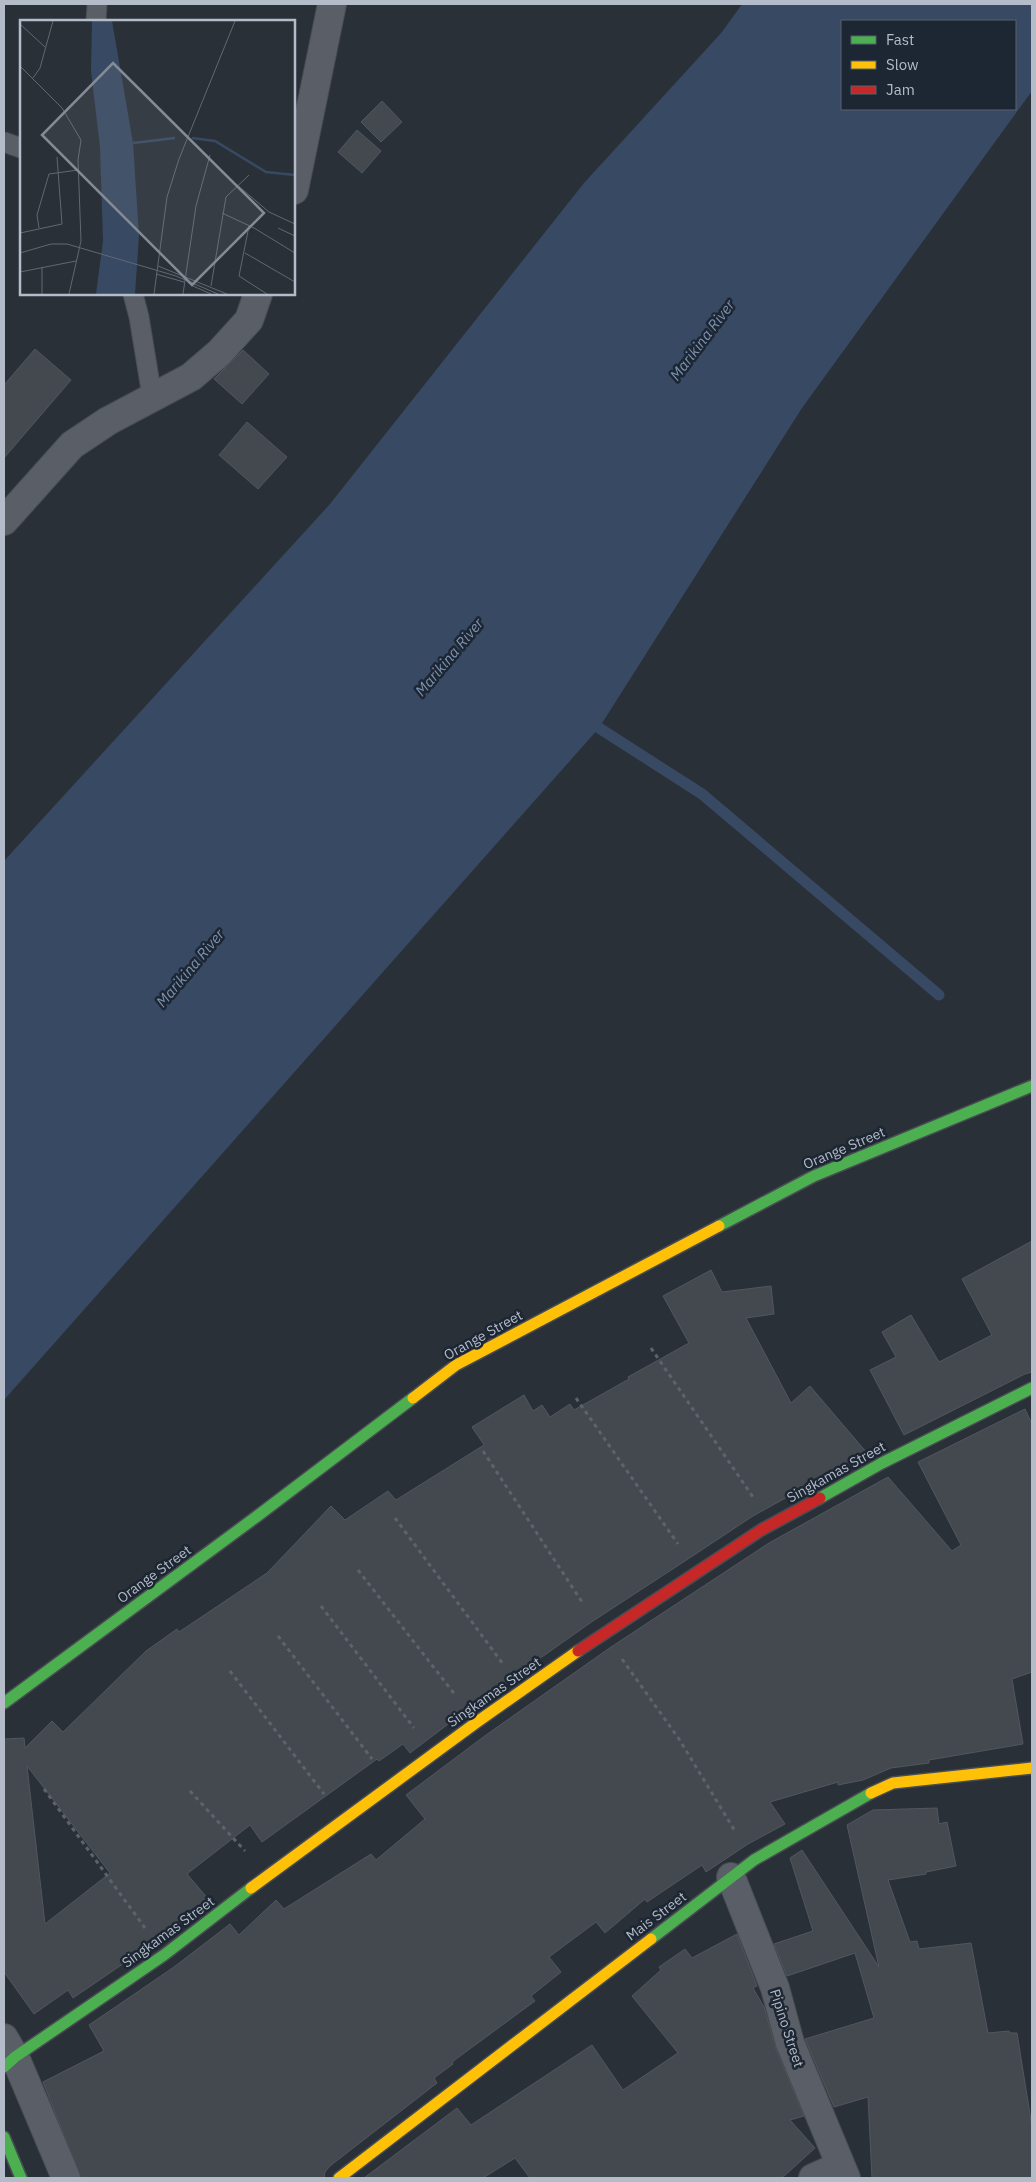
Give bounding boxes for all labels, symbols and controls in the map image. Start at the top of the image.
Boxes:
inset map [20,20,295,295]
legend [841,20,1016,110]
text: Fast [886,30,914,49]
text: Slow [886,55,919,74]
text: Jam [886,80,915,99]
water label: Marikina River [666,295,739,384]
water label: Marikina River [411,614,487,700]
water label: Marikina River [152,925,228,1011]
street label: Orange Street [800,1123,888,1173]
street label: Orange Street [441,1306,526,1364]
street label: Singkamas Street [784,1437,889,1507]
street label: Orange Street [113,1541,195,1607]
street label: Singkamas Street [444,1653,544,1731]
street label: Mais Street [622,1887,690,1945]
street label: Singkamas Street [118,1892,218,1972]
street label: Pipino Street [766,1987,808,2069]

